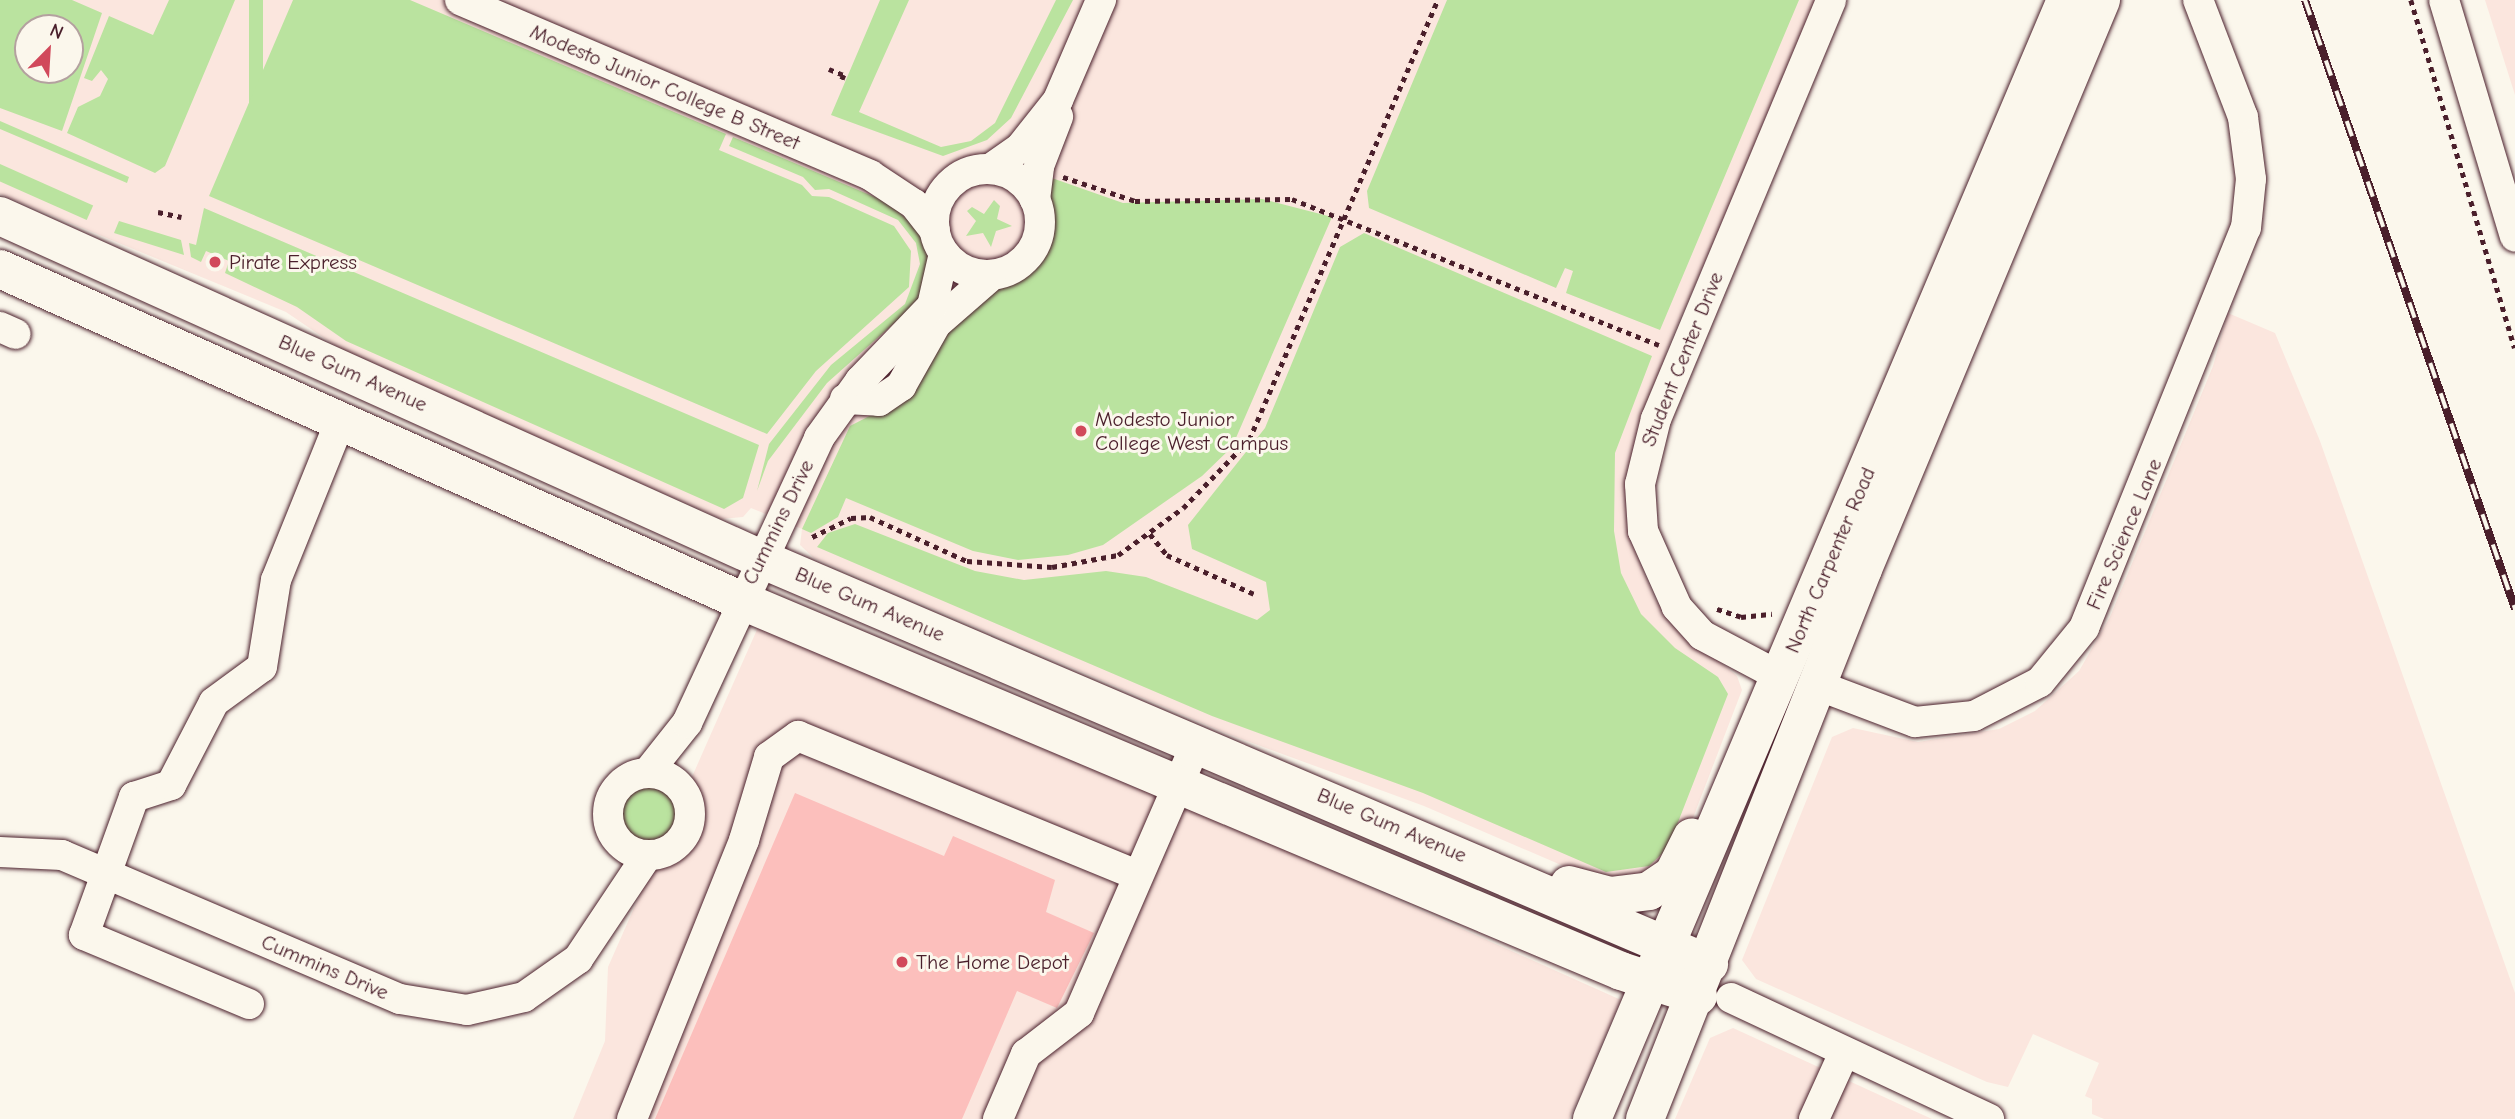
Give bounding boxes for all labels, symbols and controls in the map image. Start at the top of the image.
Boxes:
north arrow [14,14,84,84]
text: N [47,19,67,44]
street label: Modesto Junior College B Street [526,19,804,155]
place label: Pirate Express [229,249,357,275]
marker: Pirate Express [207,254,223,270]
street label: Student Center Drive [1635,268,1729,450]
street label: Blue Gum Avenue [275,329,431,417]
place label: Modesto Junior College West Campus [1095,406,1288,456]
marker: Modesto Junior College West Campus [1073,423,1089,439]
street label: Fire Science Lane [2081,455,2167,613]
street label: Cummins Drive [737,456,819,588]
street label: North Carpenter Road [1779,463,1881,657]
street label: Blue Gum Avenue [791,561,949,647]
street label: Blue Gum Avenue [1313,782,1471,868]
street label: Cummins Drive [258,929,392,1005]
place label: The Home Depot [916,949,1069,975]
marker: The Home Depot [894,954,910,970]

